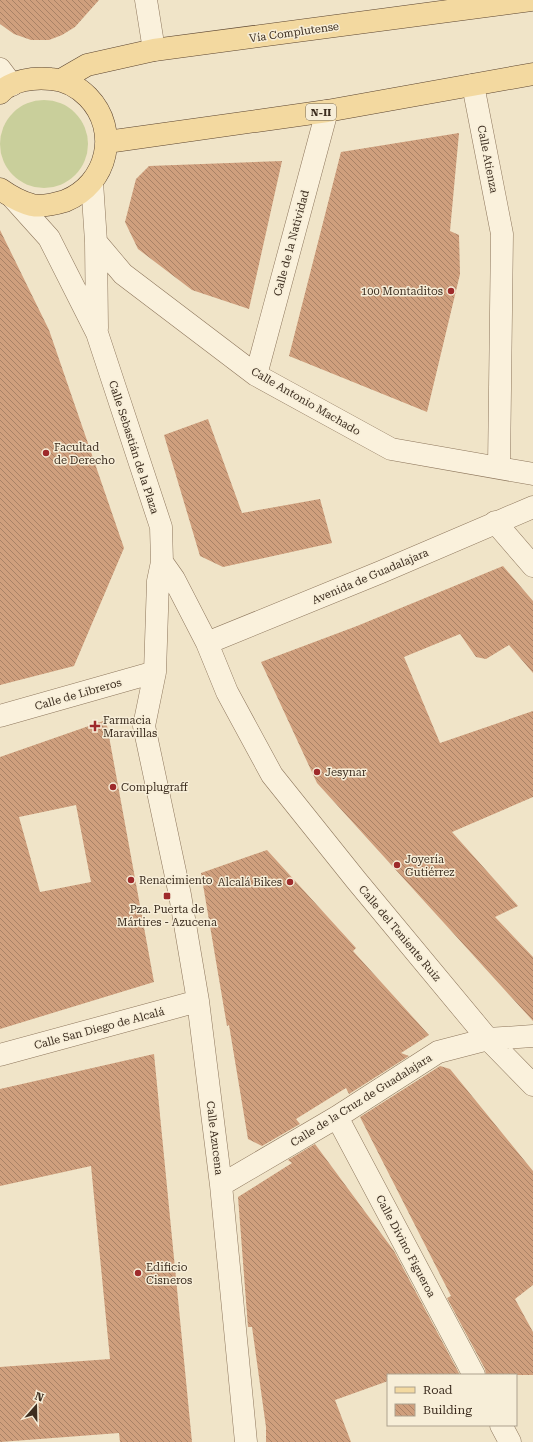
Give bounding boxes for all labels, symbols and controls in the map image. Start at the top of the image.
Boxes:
street label: Vía Complutense [248,20,340,45]
road number: N-II [306,104,336,120]
street label: Calle Atienza [475,124,500,194]
street label: Calle de la Natividad [271,189,312,298]
place label: 100 Montaditos [361,285,443,298]
marker: 100 Montaditos [446,286,456,296]
street label: Calle Antonio Machado [249,365,363,438]
street label: Calle Sebastián de la Plaza [106,379,161,516]
place label: Facultad de Derecho [54,441,115,467]
marker: Facultad de Derecho [41,448,51,458]
street label: Avenida de Guadalajara [310,546,430,607]
street label: Calle de Libreros [33,676,123,713]
place label: Farmacia Maravillas [103,714,157,740]
marker: Farmacia Maravillas [90,721,100,731]
place label: Jesynar [325,766,367,779]
marker: Jesynar [312,767,322,777]
place label: Complugraff [121,781,189,794]
marker: Complugraff [108,782,118,792]
place label: Joyería Gutiérrez [405,853,454,879]
marker: Joyería Gutiérrez [392,860,402,870]
place label: Renacimiento [139,874,213,887]
marker: Renacimiento [126,875,136,885]
place label: Alcalá Bikes [218,876,282,889]
marker: Alcalá Bikes [285,877,295,887]
street label: Calle del Teniente Ruiz [356,883,443,984]
marker: Pza. Puerta de Mártires - Azucena [162,891,172,901]
place label: Pza. Puerta de Mártires - Azucena [117,903,217,929]
street label: Calle San Diego de Alcalá [33,1005,166,1052]
street label: Calle de la Cruz de Guadalajara [288,1051,434,1149]
street label: Calle Azucena [204,1100,226,1176]
street label: Calle Divino Figueroa [373,1193,438,1300]
place label: Edificio Cisneros [146,1261,192,1287]
marker: Edificio Cisneros [133,1268,143,1278]
legend [387,1374,517,1426]
text: Road [423,1383,453,1397]
north arrow [16,1386,56,1426]
text: N [33,1390,46,1405]
text: Building [423,1403,472,1417]

